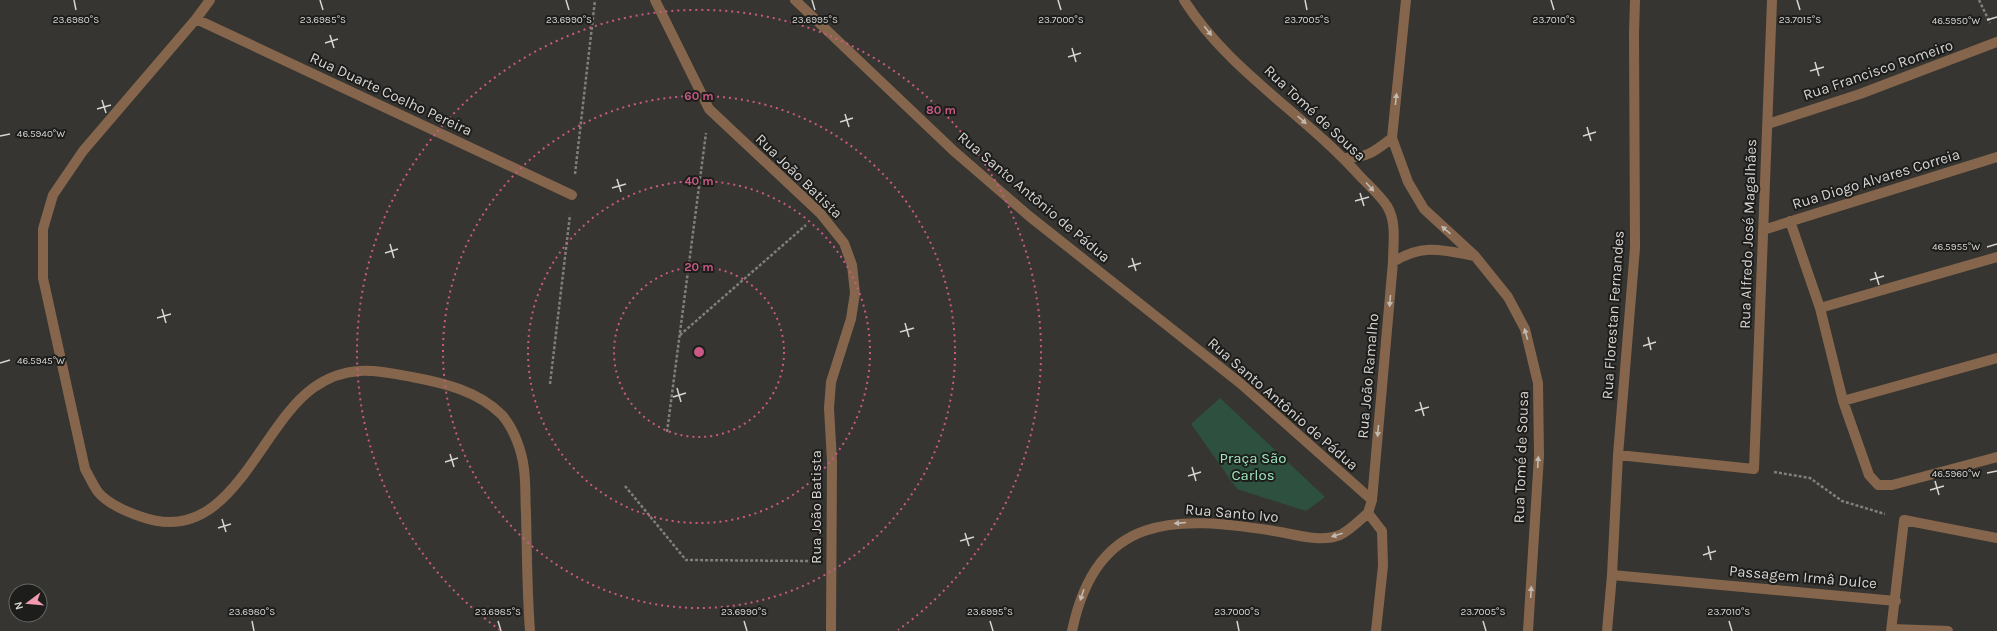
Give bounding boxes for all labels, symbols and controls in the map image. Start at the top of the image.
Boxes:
text: 23.6980°S [53,14,99,26]
text: 23.6985°S [300,14,346,26]
text: 23.6990°S [546,14,592,26]
text: 23.6995°S [792,14,838,26]
text: 23.7000°S [1038,14,1084,26]
text: 23.7005°S [1284,14,1330,26]
text: 23.7010°S [1533,14,1575,26]
text: 23.7015°S [1779,14,1821,26]
text: 46.5950°W [1932,15,1980,27]
one-way arrow [1204,25,1212,36]
street label: Rua Francisco Romeiro [1801,36,1955,104]
street label: Rua Duarte Coelho Pereira [307,48,475,140]
street label: Rua Tomé de Sousa [1260,61,1370,165]
text: 60 m [684,89,714,103]
one-way arrow [1392,93,1399,106]
text: 80 m [926,103,956,117]
one-way arrow [1296,116,1307,125]
text: 46.5940°W [17,128,65,140]
street label: Rua Santo Antônio de Pádua [954,128,1114,266]
street label: Rua João Batista [752,130,846,222]
street label: Rua Alfredo José Magalhães [1736,139,1760,329]
street label: Rua Diogo Alvares Correia [1790,145,1962,213]
text: 40 m [684,174,714,188]
one-way arrow [1366,182,1375,192]
one-way arrow [1440,226,1451,235]
street label: Rua Florestan Fernandes [1598,230,1628,400]
text: 46.5955°W [1932,241,1980,253]
text: 20 m [684,260,714,274]
one-way arrow [1386,295,1393,307]
street label: Rua João Ramalho [1354,313,1382,439]
one-way arrow [1523,328,1529,340]
street label: Rua Santo Antônio de Pádua [1204,334,1362,474]
centre of rings [692,345,706,359]
text: 46.5945°W [17,355,65,367]
street label: Rua Tomé de Sousa [1510,390,1532,524]
one-way arrow [1375,425,1381,437]
park label: Praça São Carlos [1219,449,1287,484]
street label: Rua João Batista [807,450,825,564]
one-way arrow [1535,456,1542,468]
text: 46.5960°W [1932,468,1980,480]
street label: Rua Santo Ivo [1184,500,1280,526]
one-way arrow [1174,520,1186,527]
one-way arrow [1330,532,1342,538]
street label: Passagem Irmâ Dulce [1728,562,1878,592]
north arrow [8,583,48,623]
one-way arrow [1527,586,1534,598]
one-way arrow [1079,590,1085,602]
text: N [12,600,26,611]
text: 23.6980°S [229,606,275,618]
text: 23.6985°S [475,606,521,618]
text: 23.6990°S [721,606,767,618]
text: 23.6995°S [967,606,1013,618]
text: 23.7000°S [1214,606,1260,618]
text: 23.7005°S [1460,606,1506,618]
text: 23.7010°S [1708,606,1750,618]

